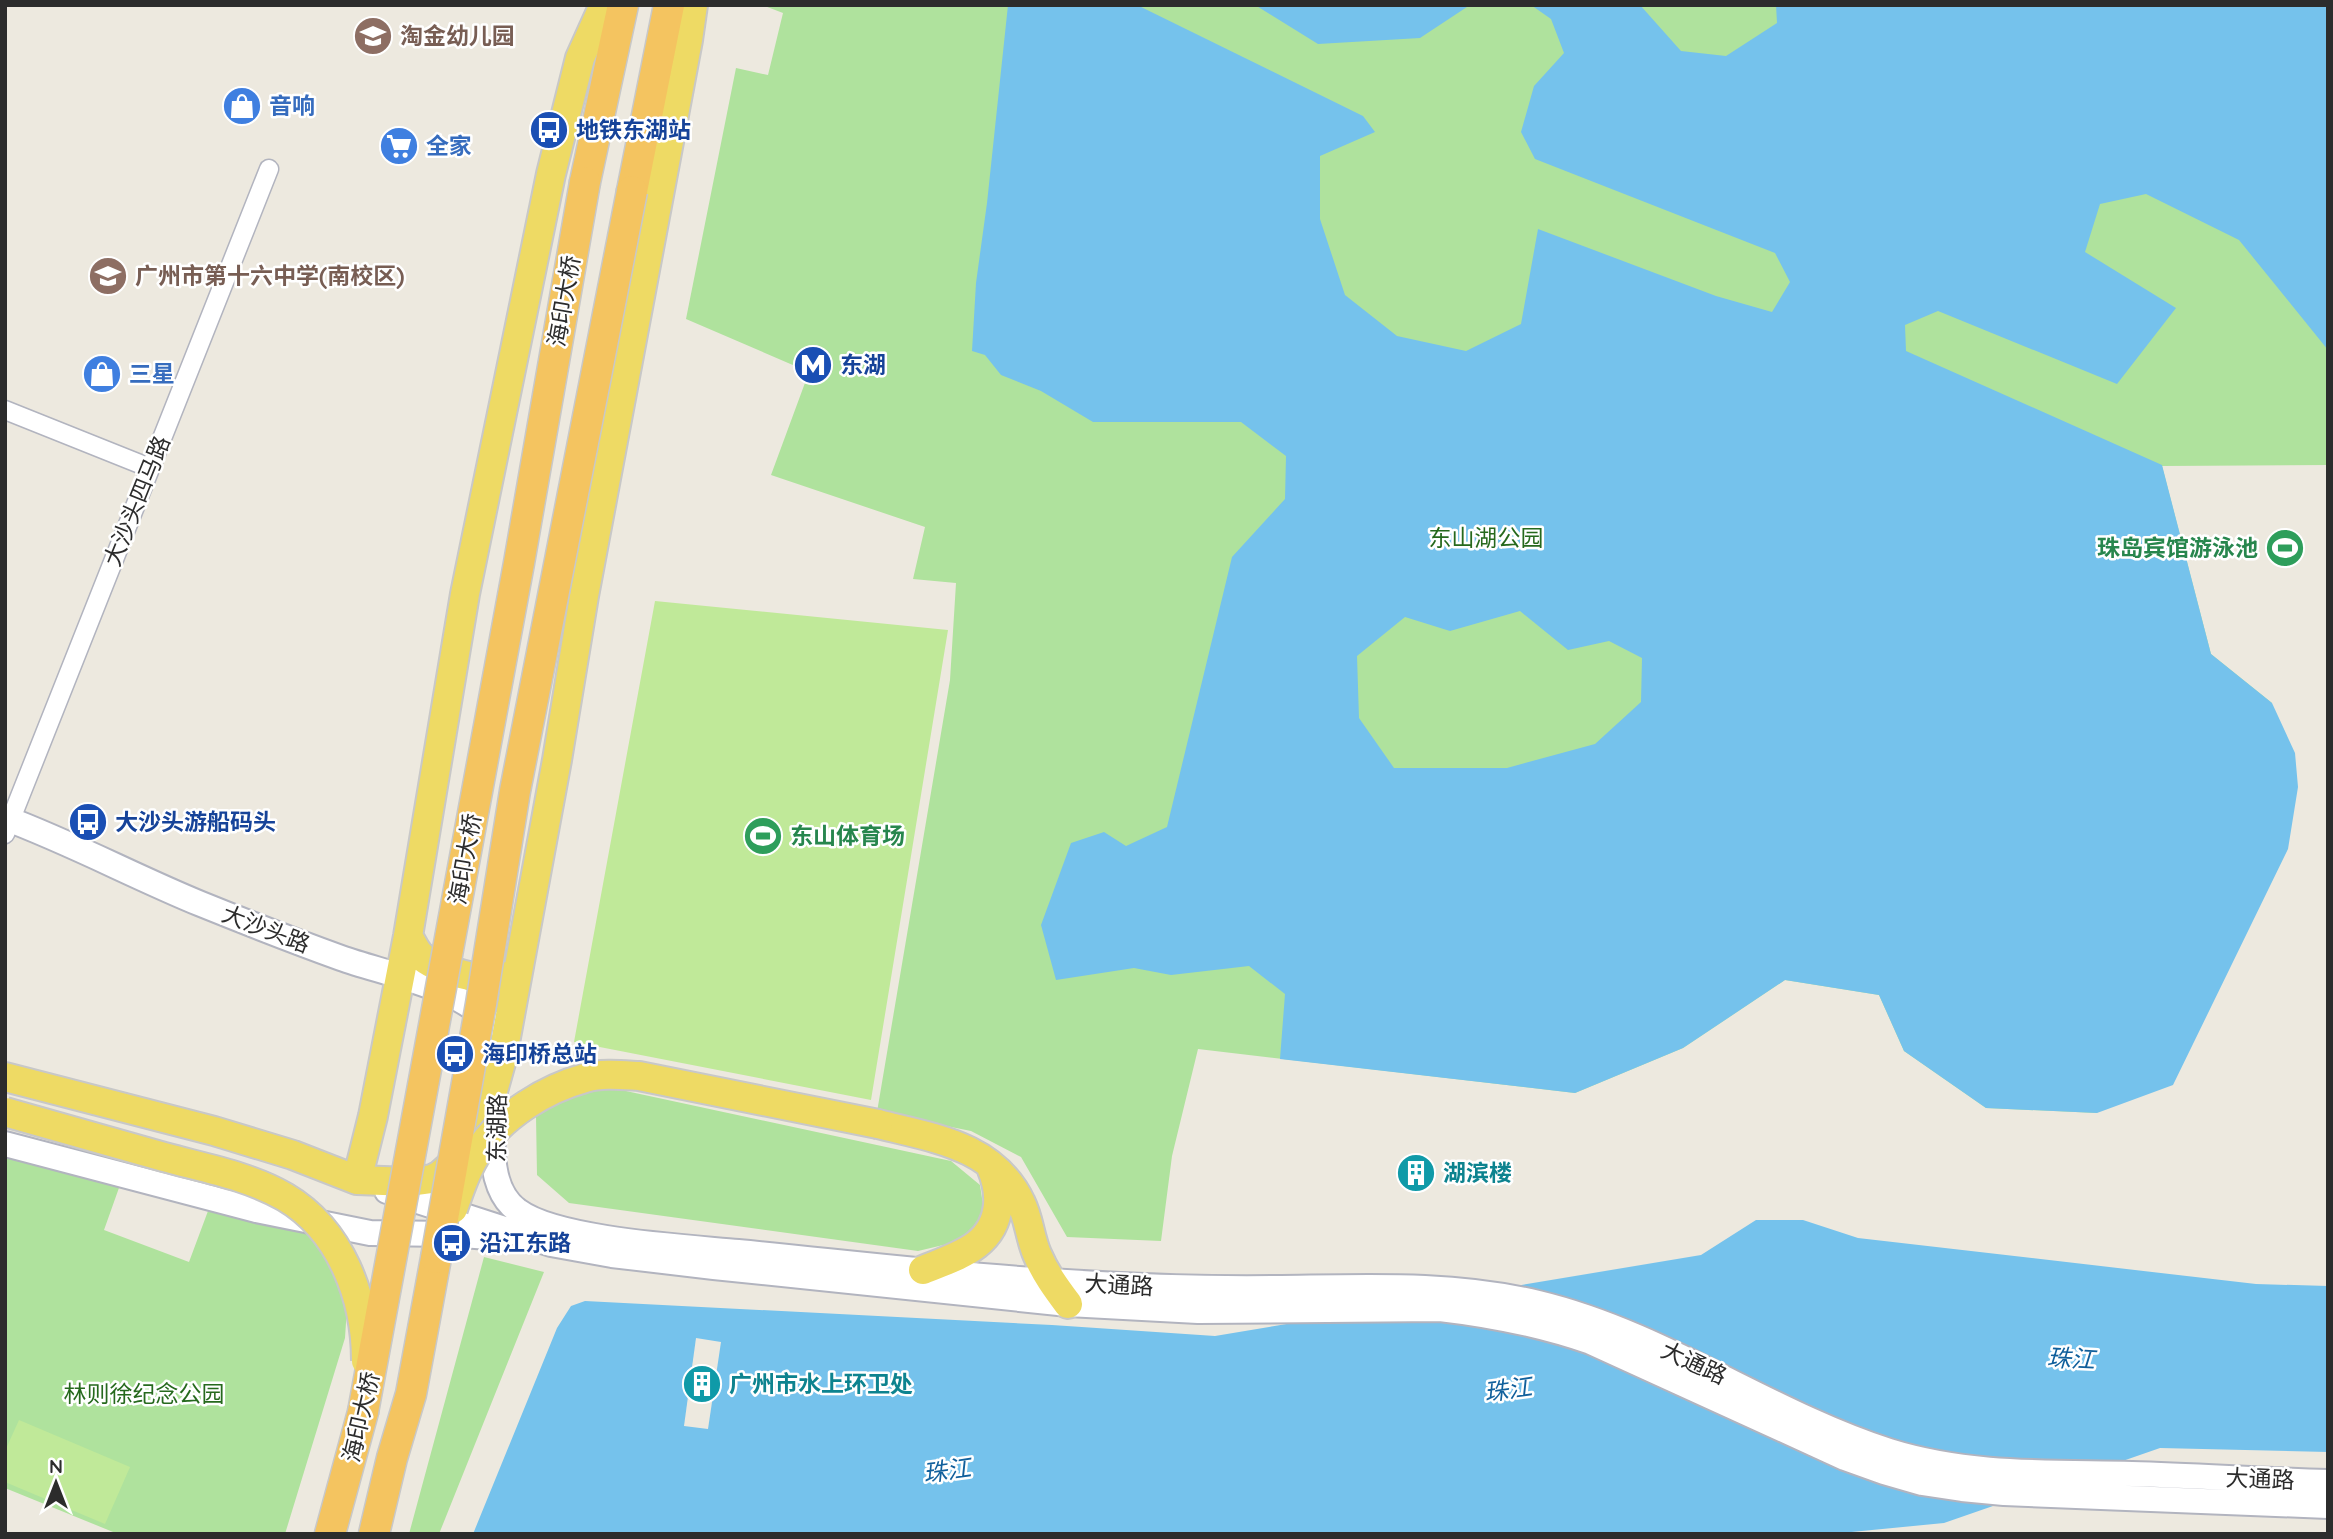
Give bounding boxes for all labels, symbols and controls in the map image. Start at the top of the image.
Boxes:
school or university icon: 淘金幼儿园 [352,15,394,57]
place label: 淘金幼儿园 [400,21,515,50]
shop icon: 音响 [221,85,263,127]
place label: 音响 [269,91,315,120]
bus stop icon: 地铁东湖站 [528,109,570,151]
place label: 地铁东湖站 [576,115,691,144]
supermarket icon: 全家 [378,125,420,167]
place label: 全家 [426,131,472,160]
street label: 海印大桥 [541,253,586,349]
school or university icon: 广州市第十六中学(南校区) [87,255,129,297]
place label: 广州市第十六中学(南校区) [135,261,404,290]
metro station icon: 东湖 [792,344,834,386]
place label: 东湖 [840,350,886,379]
shop icon: 三星 [81,353,123,395]
place label: 三星 [129,359,175,388]
street label: 大沙头四马路 [97,431,176,570]
park label: 东山湖公园 [1429,523,1544,552]
sports icon: 珠岛宾馆游泳池 [2264,527,2306,569]
place label: 珠岛宾馆游泳池 [2097,533,2258,562]
bus stop icon: 大沙头游船码头 [67,801,109,843]
place label: 大沙头游船码头 [115,807,276,836]
street label: 海印大桥 [442,811,487,907]
sports icon: 东山体育场 [742,815,784,857]
place label: 东山体育场 [790,821,905,850]
street label: 大沙头路 [218,899,314,959]
bus stop icon: 海印桥总站 [434,1033,476,1075]
place label: 海印桥总站 [482,1039,597,1068]
street label: 东湖路 [481,1093,512,1163]
building icon: 湖滨楼 [1395,1152,1437,1194]
place label: 湖滨楼 [1443,1158,1512,1187]
bus stop icon: 沿江东路 [431,1222,473,1264]
place label: 沿江东路 [479,1228,571,1257]
street label: 大通路 [1084,1268,1154,1301]
street label: 大通路 [1657,1335,1732,1390]
water label: 珠江 [2046,1342,2099,1374]
building icon: 广州市水上环卫处 [681,1363,723,1405]
street label: 海印大桥 [336,1369,385,1465]
place label: 广州市水上环卫处 [729,1369,913,1398]
water label: 珠江 [1482,1370,1537,1407]
park label: 林则徐纪念公园 [64,1379,225,1408]
north arrow [21,1448,91,1518]
water label: 珠江 [921,1451,976,1488]
text: N [49,1454,63,1478]
street label: 大通路 [2225,1463,2295,1494]

